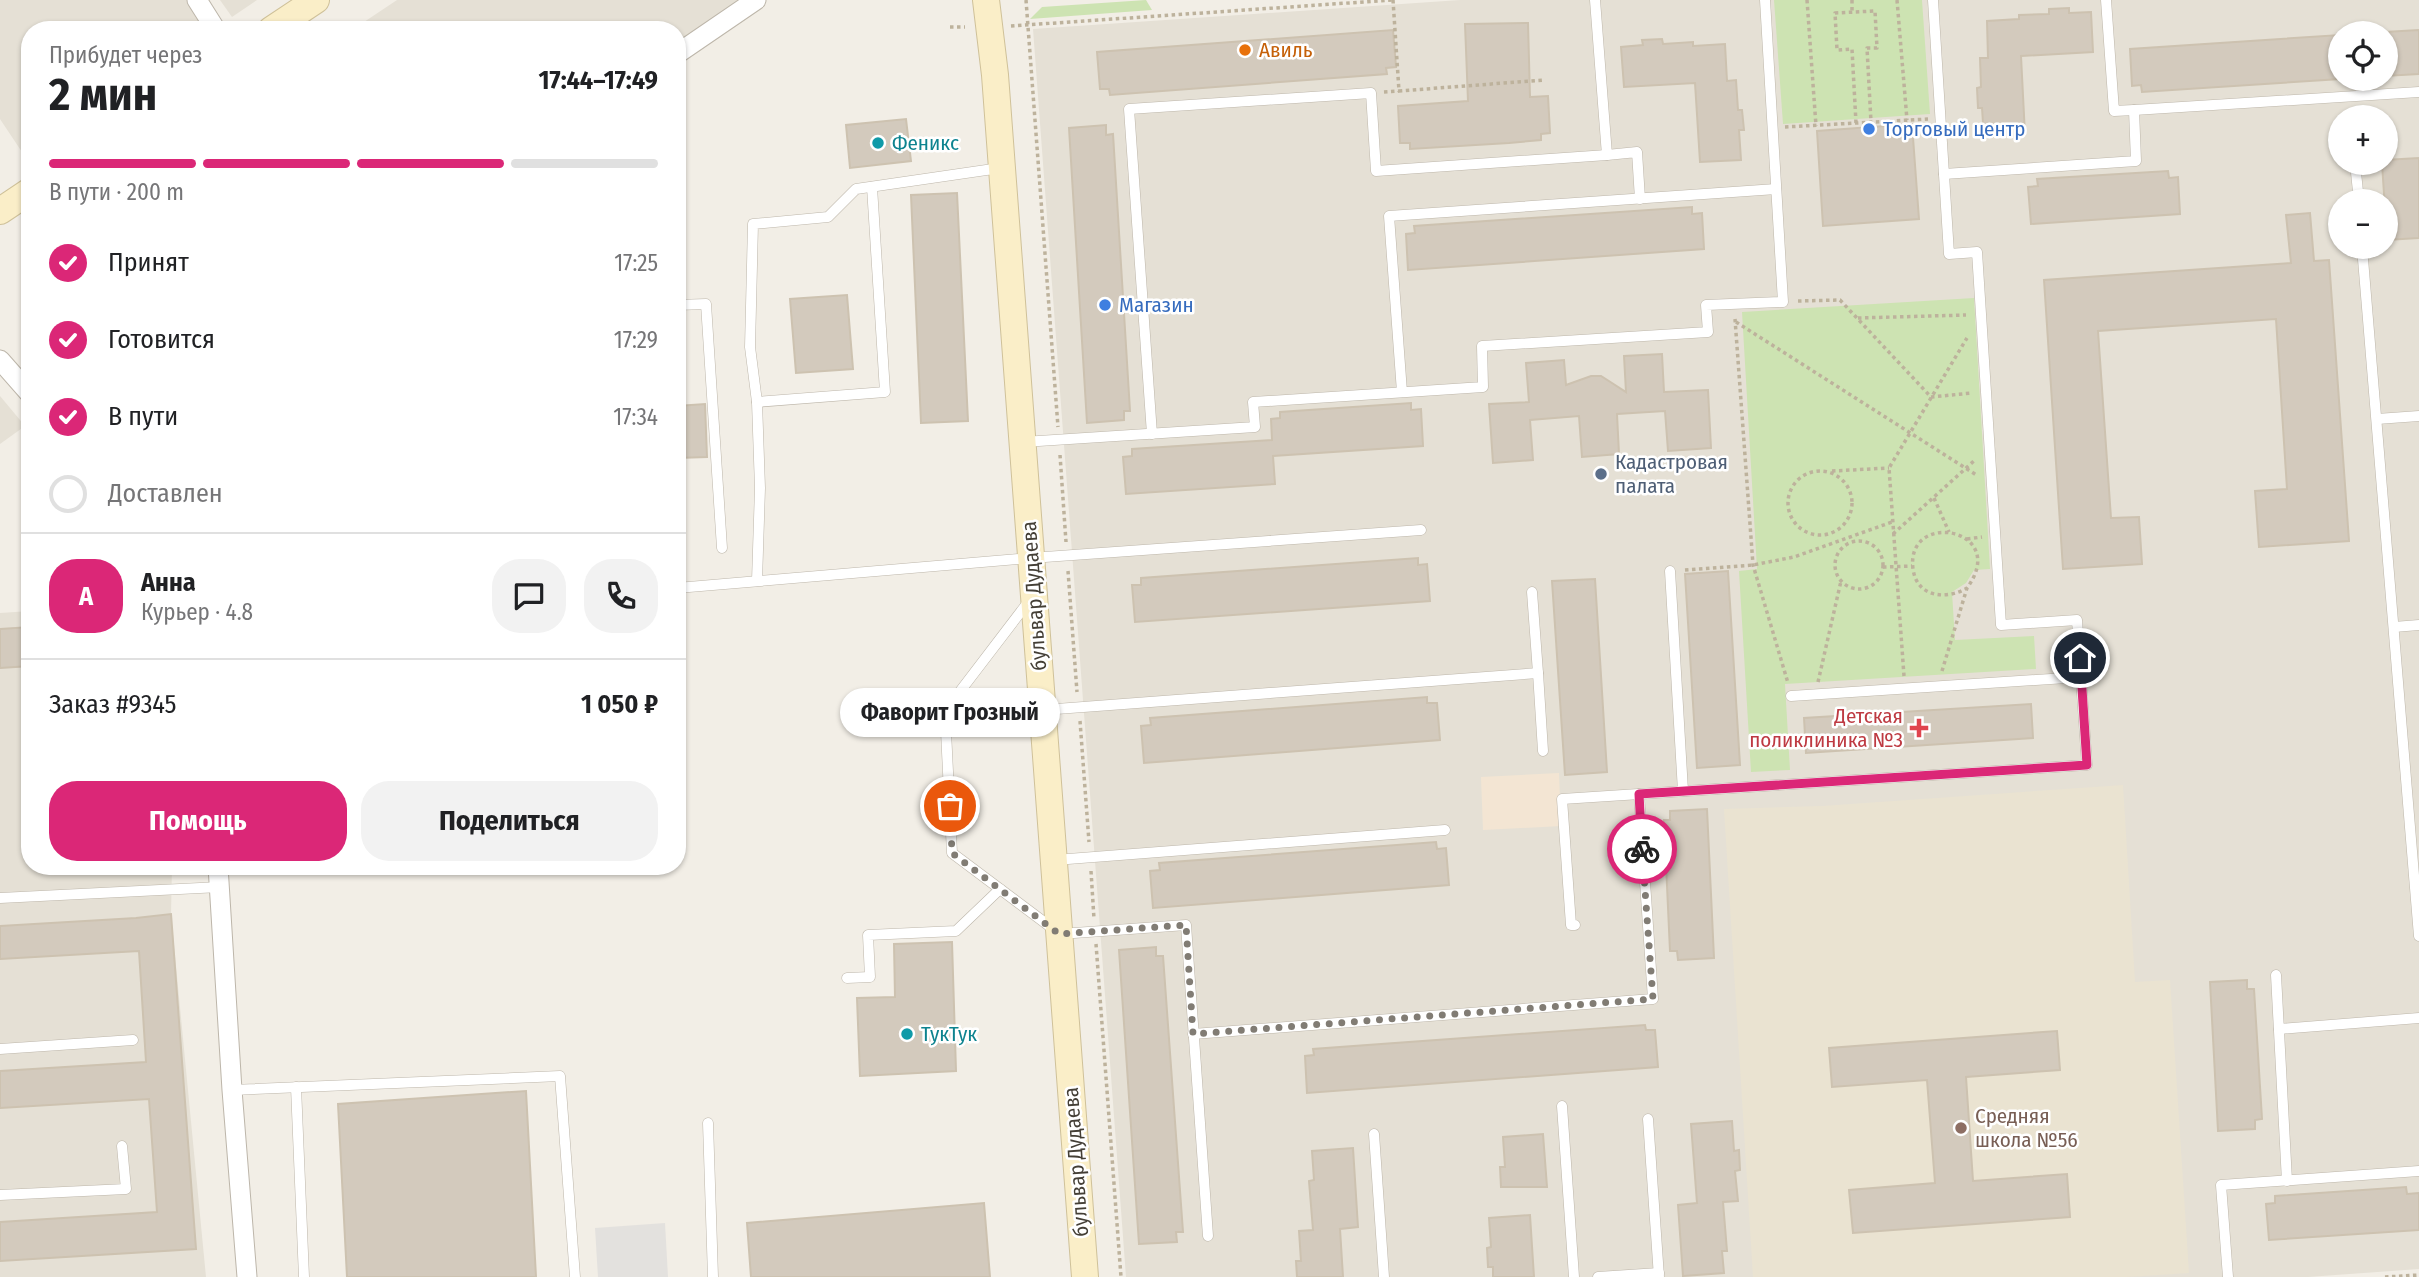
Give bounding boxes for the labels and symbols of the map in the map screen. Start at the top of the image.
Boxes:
place label: Авиль [1259,37,1313,63]
marker: Авиль [1237,42,1253,58]
place label: Торговый центр [1883,116,2025,142]
marker: Торговый центр [1861,121,1877,137]
place label: Феникс [892,130,959,156]
marker: Феникс [870,135,886,151]
place label: Магазин [1119,292,1194,318]
marker: Магазин [1097,297,1113,313]
place label: Кадастровая палата [1615,449,1728,499]
marker: Кадастровая палата [1593,466,1609,482]
street label: бульвар Дудаева [1016,520,1052,672]
pin [2050,628,2110,688]
callout: Фаворит Грозный [840,687,1060,736]
place label: Детская поликлиника №3 [1749,703,1903,753]
marker: Детская поликлиника №3 [1909,718,1929,738]
pin [920,776,980,836]
courier [1607,814,1677,884]
place label: ТукТук [921,1021,977,1047]
marker: ТукТук [899,1026,915,1042]
street label: бульвар Дудаева [1058,1086,1094,1238]
place label: Средняя школа №56 [1975,1103,2078,1153]
marker: Средняя школа №56 [1953,1120,1969,1136]

